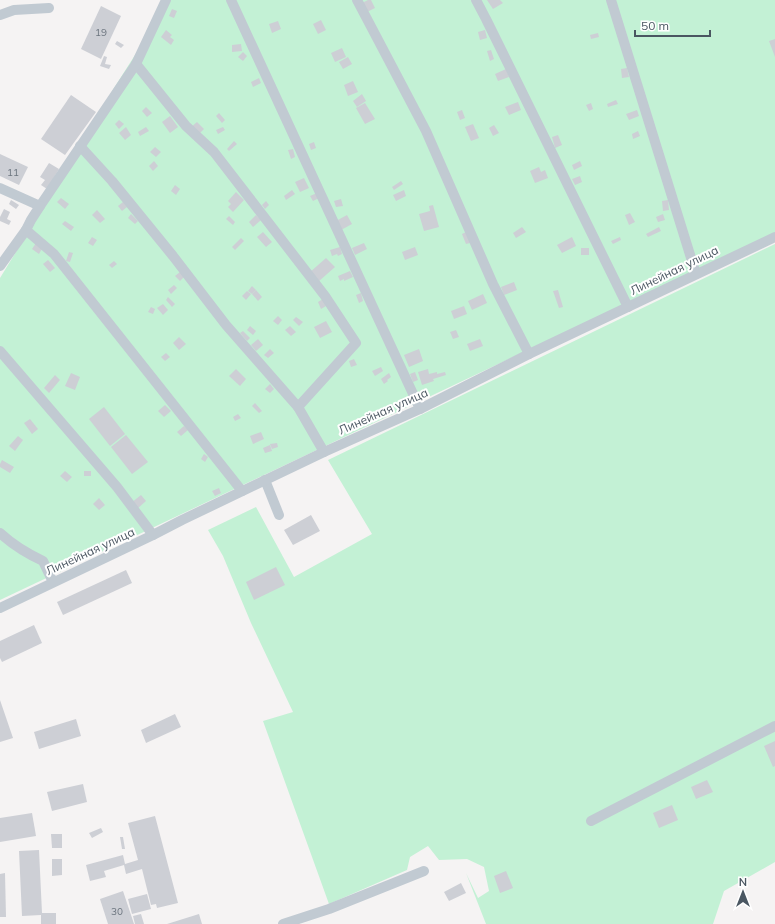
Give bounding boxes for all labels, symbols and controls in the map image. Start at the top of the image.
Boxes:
scale bar [635,12,710,38]
text: 50 m [641,18,669,33]
house number: 19 [95,26,107,39]
house number: 11 [7,166,19,179]
street label: Линейная улица [627,242,721,298]
street label: Линейная улица [336,385,430,437]
street label: Линейная улица [43,524,137,578]
north arrow [723,872,763,912]
text: N [739,875,747,889]
house number: 30 [111,905,123,918]

